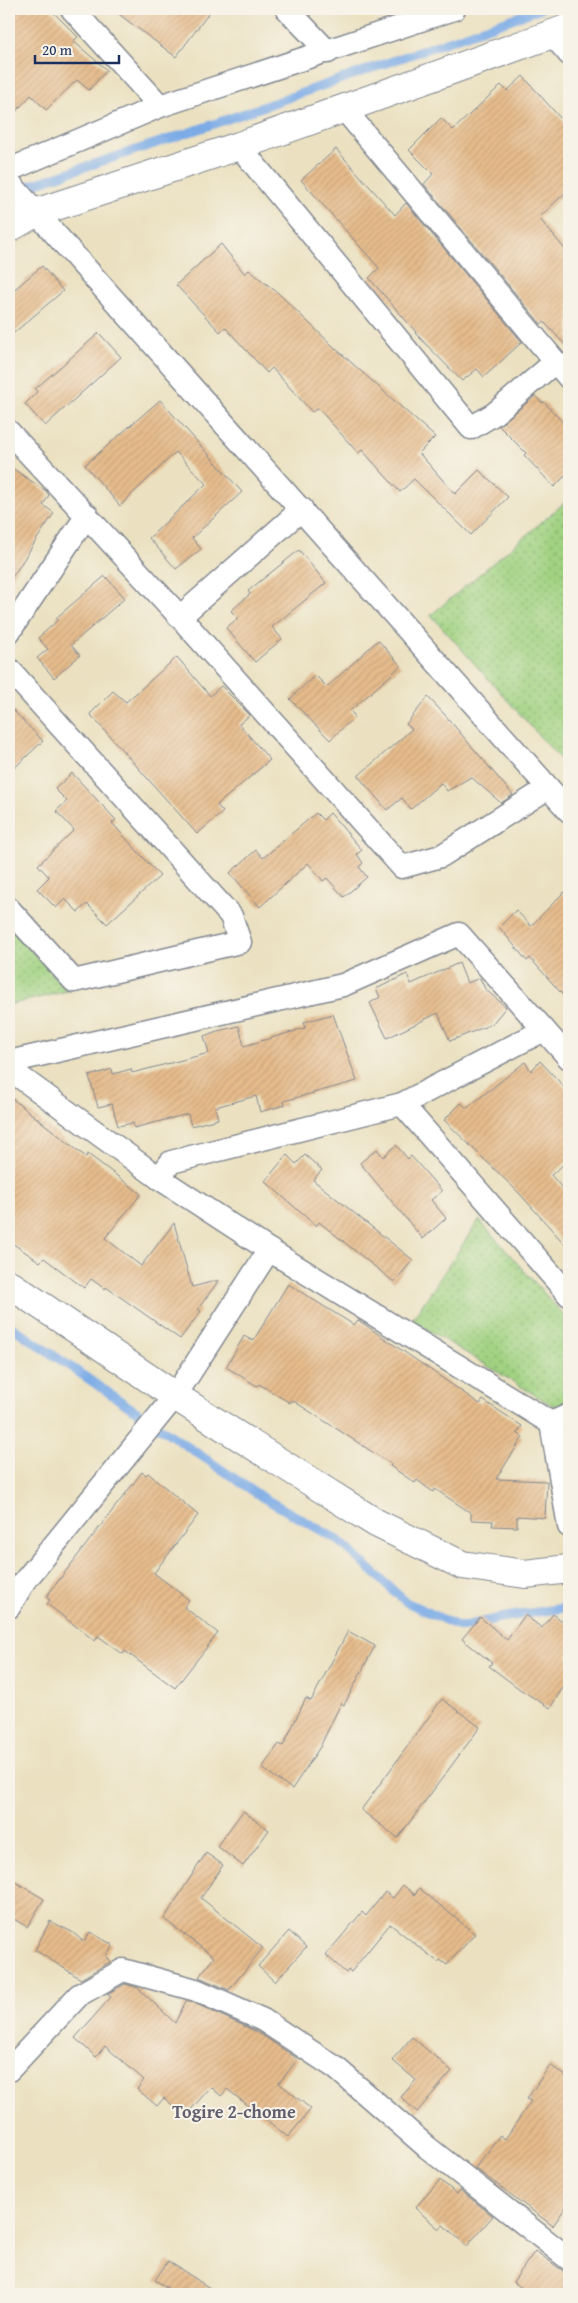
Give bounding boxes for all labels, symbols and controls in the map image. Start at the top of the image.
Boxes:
scale bar [35,32,119,64]
text: 20 m [42,39,73,60]
district label: Togire 2-chome [172,2098,296,2125]

